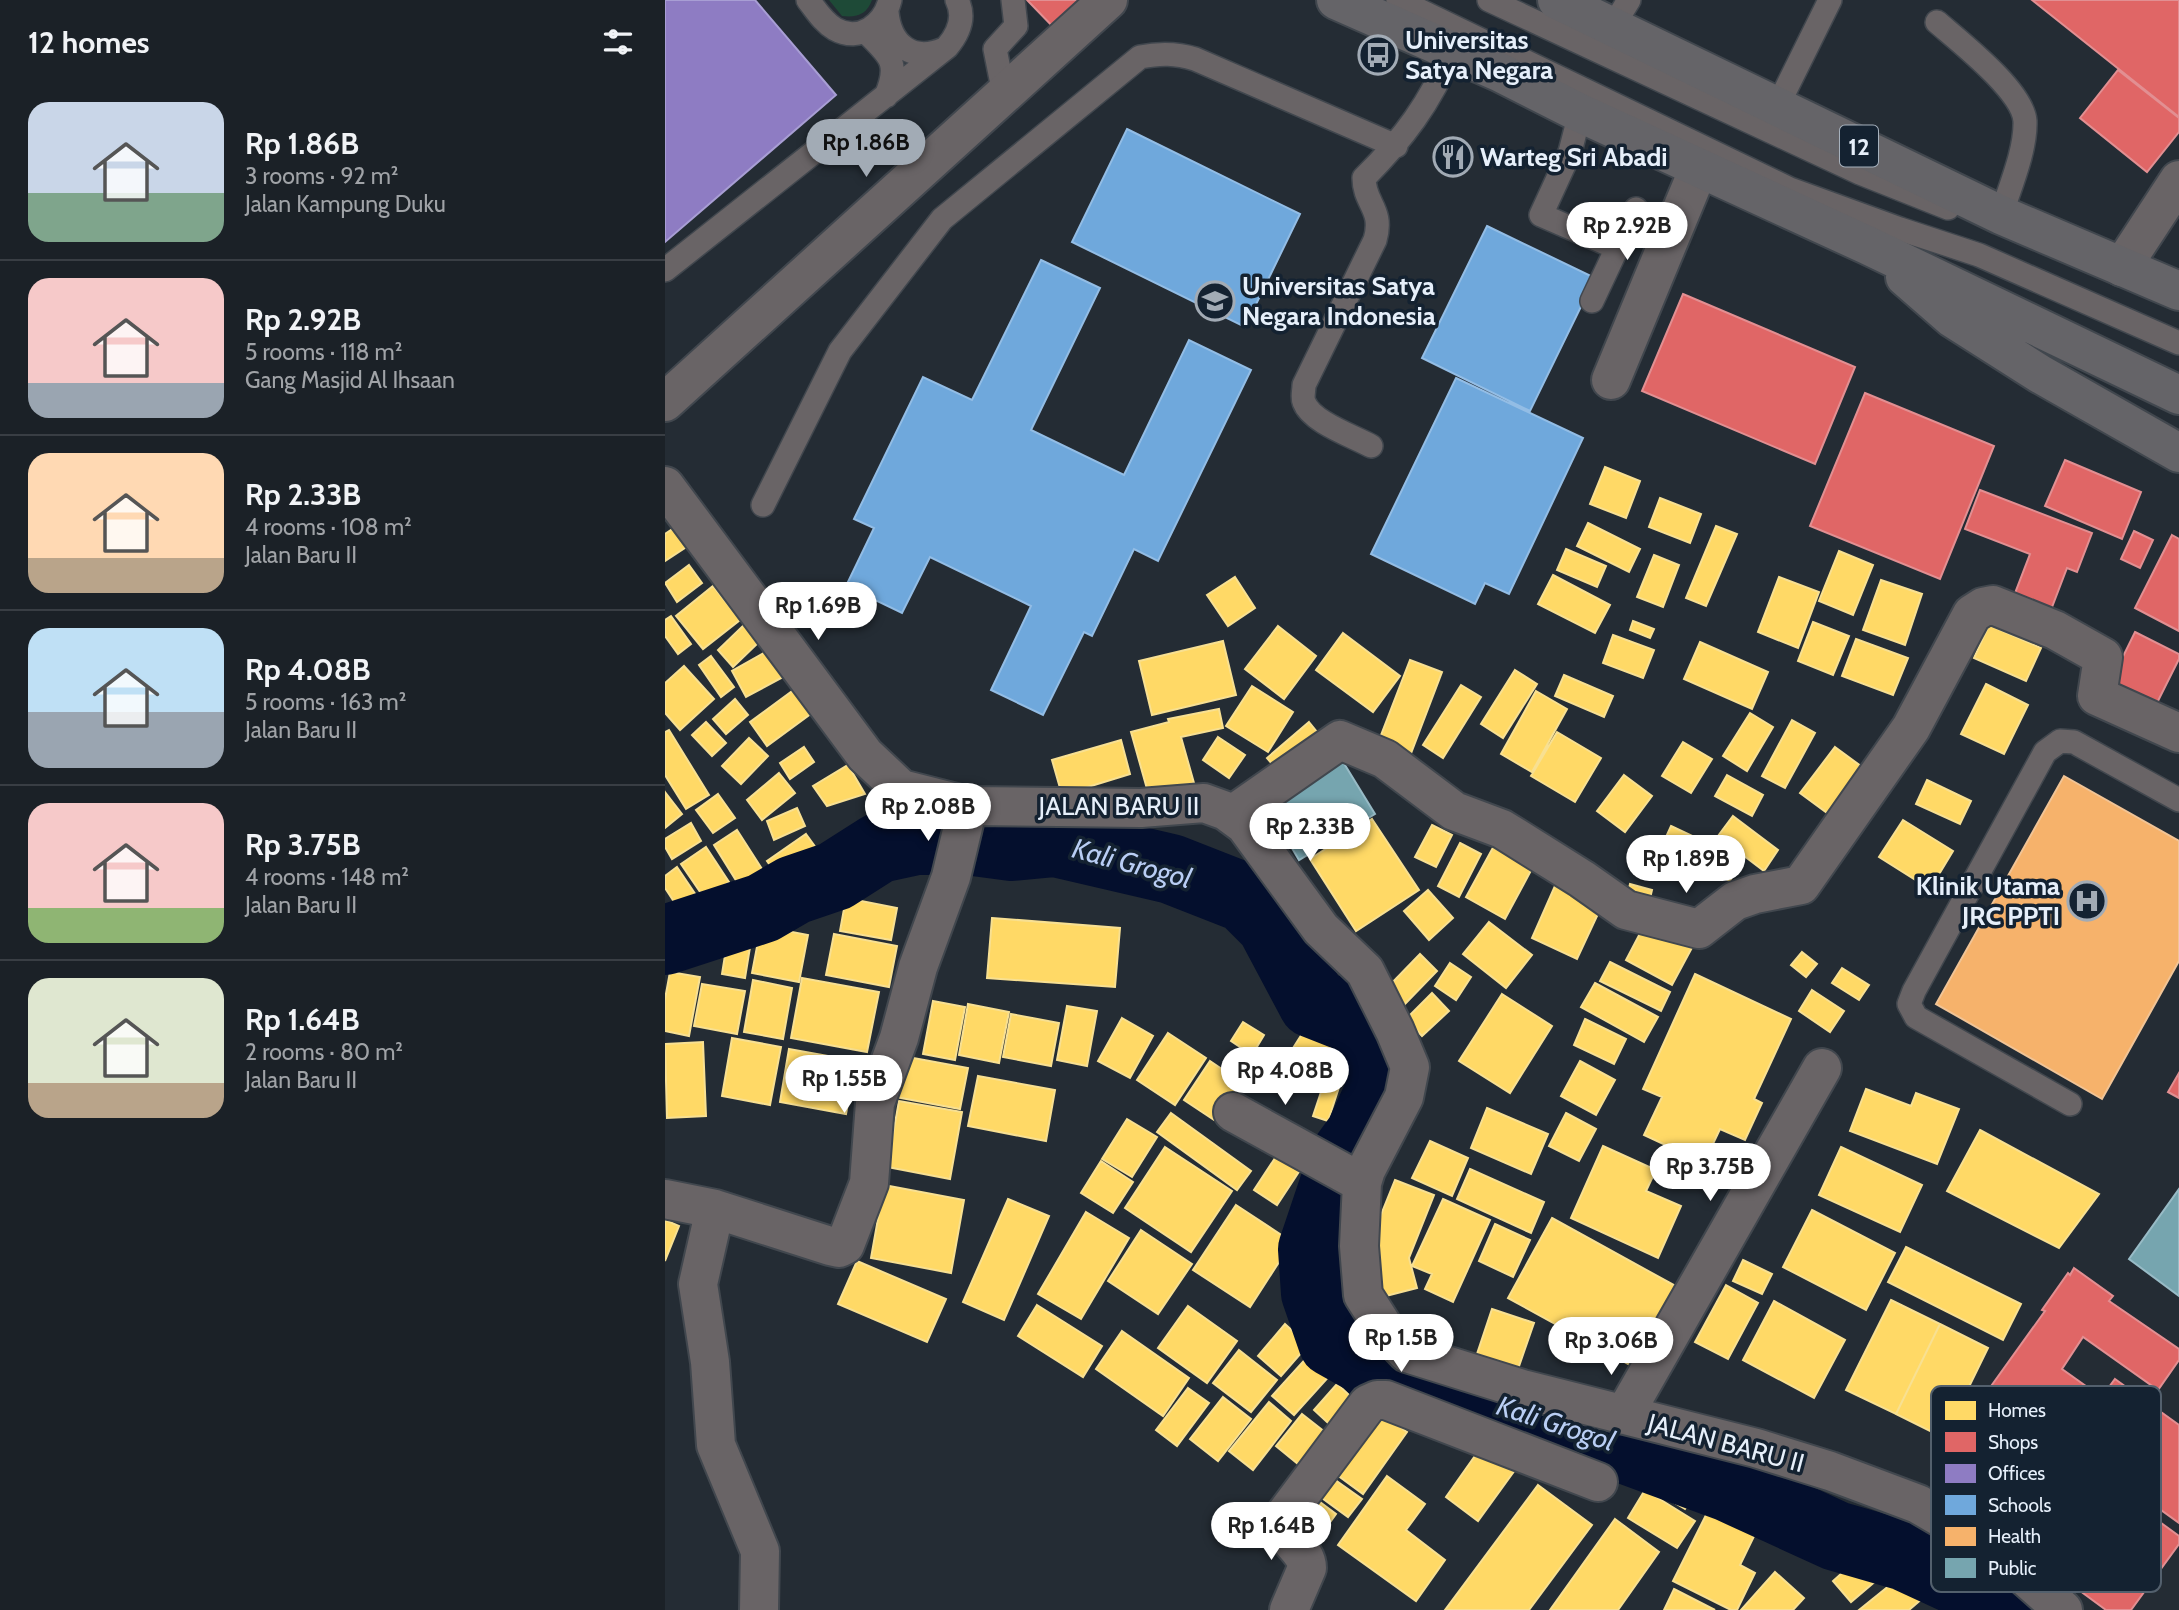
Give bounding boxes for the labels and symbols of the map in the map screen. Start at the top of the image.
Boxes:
place label: Universitas Satya Negara [1405,24,1553,86]
bus stop icon: Universitas Satya Negara [1357,34,1399,76]
pin: Rp 1.86B [794,120,938,179]
road number: 12 [1840,126,1878,166]
restaurant icon: Warteg Sri Abadi [1432,136,1474,178]
place label: Warteg Sri Abadi [1480,141,1668,173]
pin: Rp 2.92B [1555,202,1699,262]
place label: Universitas Satya Negara Indonesia [1242,270,1436,332]
school or university icon: Universitas Satya Negara Indonesia [1194,280,1236,322]
pin: Rp 1.69B [746,582,890,642]
pin: Rp 2.08B [856,784,1000,843]
street label: JALAN BARU II [1038,790,1200,822]
pin: Rp 2.33B [1238,804,1382,863]
water label: Kali Grogol [1069,831,1196,895]
pin: Rp 1.89B [1614,836,1758,895]
place label: Klinik Utama JRC PPTI [1916,870,2060,932]
hospital icon: Klinik Utama JRC PPTI [2066,880,2108,922]
pin: Rp 4.08B [1213,1048,1357,1107]
pin: Rp 1.55B [772,1056,916,1115]
pin: Rp 3.75B [1638,1144,1782,1203]
pin: Rp 1.5B [1336,1314,1466,1374]
pin: Rp 3.06B [1539,1318,1683,1377]
legend [1931,1386,2161,1592]
water label: Kali Grogol [1493,1388,1620,1458]
text: Homes [1988,1399,2046,1422]
street label: JALAN BARU II [1643,1406,1808,1479]
text: Shops [1988,1431,2038,1454]
text: Offices [1988,1462,2045,1485]
text: Schools [1988,1494,2051,1517]
pin: Rp 1.64B [1199,1502,1343,1562]
text: Health [1988,1525,2041,1548]
text: Public [1988,1557,2037,1580]

